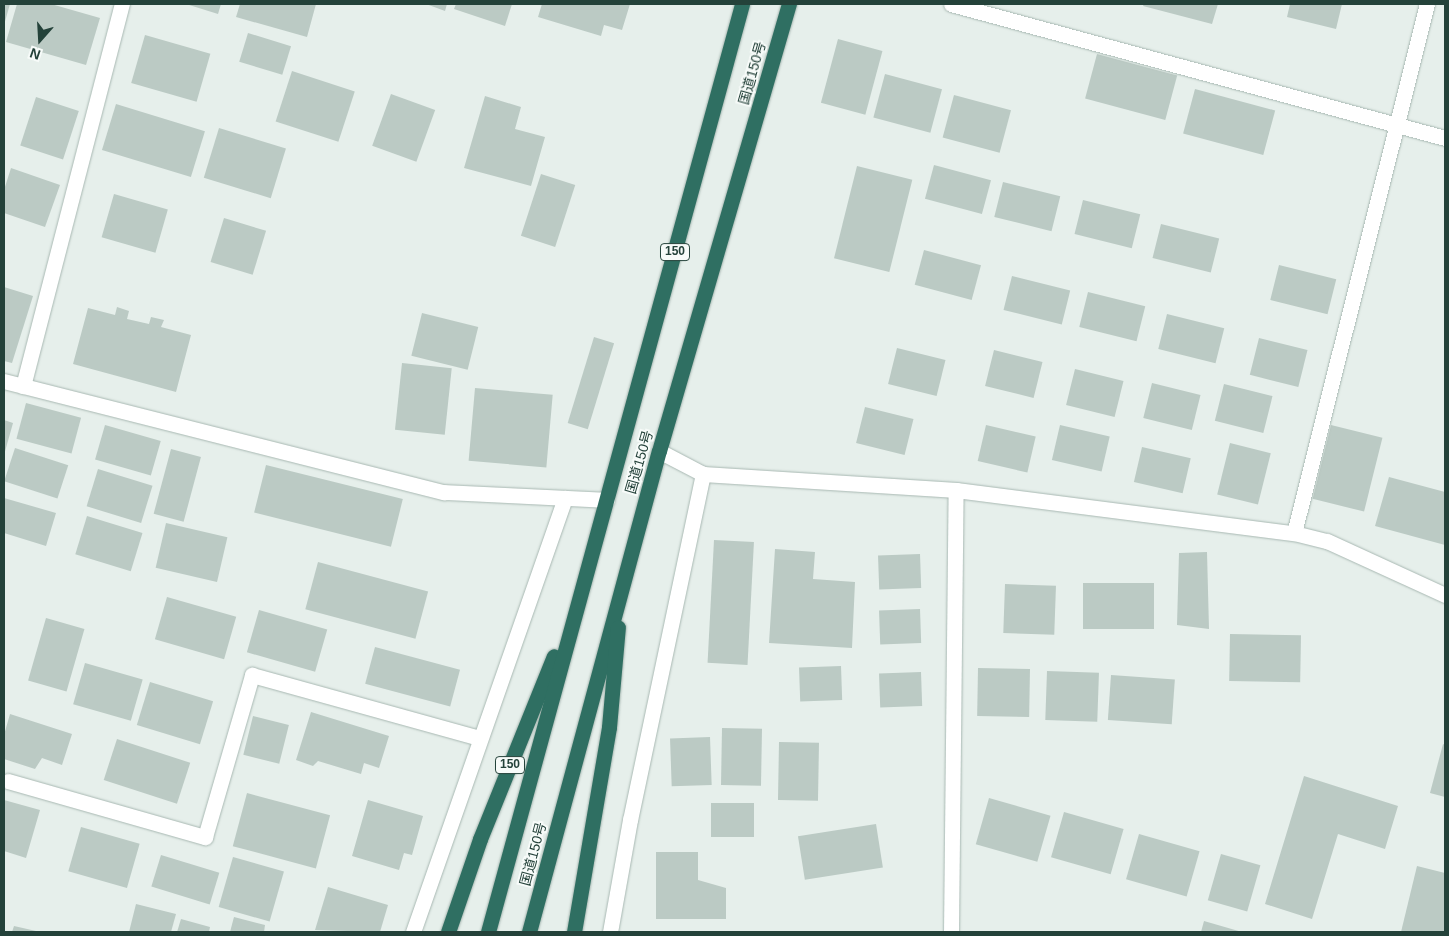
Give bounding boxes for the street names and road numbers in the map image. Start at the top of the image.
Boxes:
street label: 国道150号 [735,39,769,107]
road number: 150 [659,242,691,262]
street label: 国道150号 [622,428,656,496]
road number: 150 [494,756,526,774]
street label: 国道150号 [516,820,550,888]

